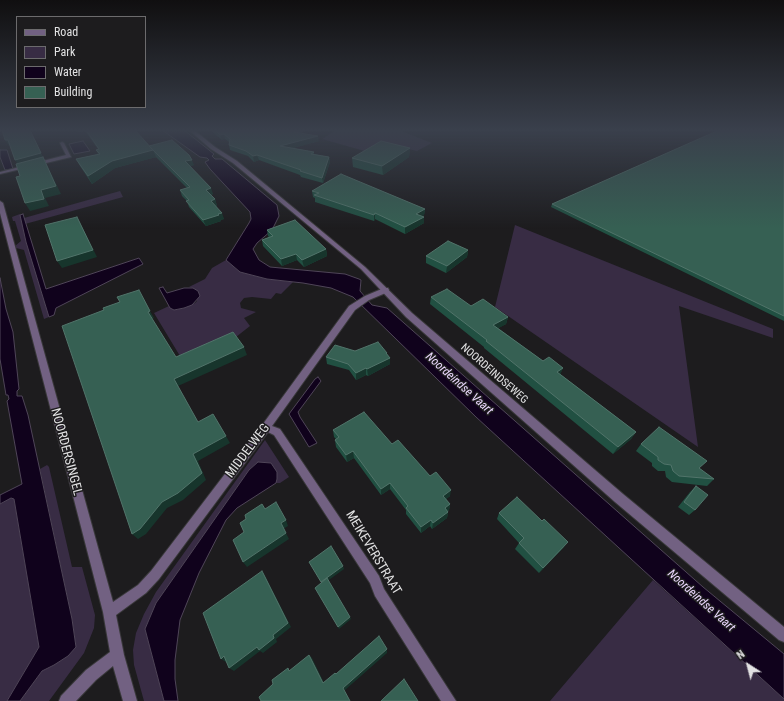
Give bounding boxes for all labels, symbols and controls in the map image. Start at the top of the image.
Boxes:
legend [16,16,146,108]
text: Road [54,25,78,39]
text: Park [54,45,75,59]
text: Water [54,65,82,79]
text: Building [54,85,92,99]
street label: NOORDEINDSEWEG [458,341,530,407]
water label: Noordeindse Vaart [422,350,496,418]
street label: NOORDERSINGEL [47,407,85,497]
street label: MIDDELWEG [223,421,273,481]
street label: MEIKEVERSTRAAT [342,508,404,598]
water label: Noordeindse Vaart [664,567,738,635]
north arrow [728,645,768,685]
text: N [734,648,747,662]

